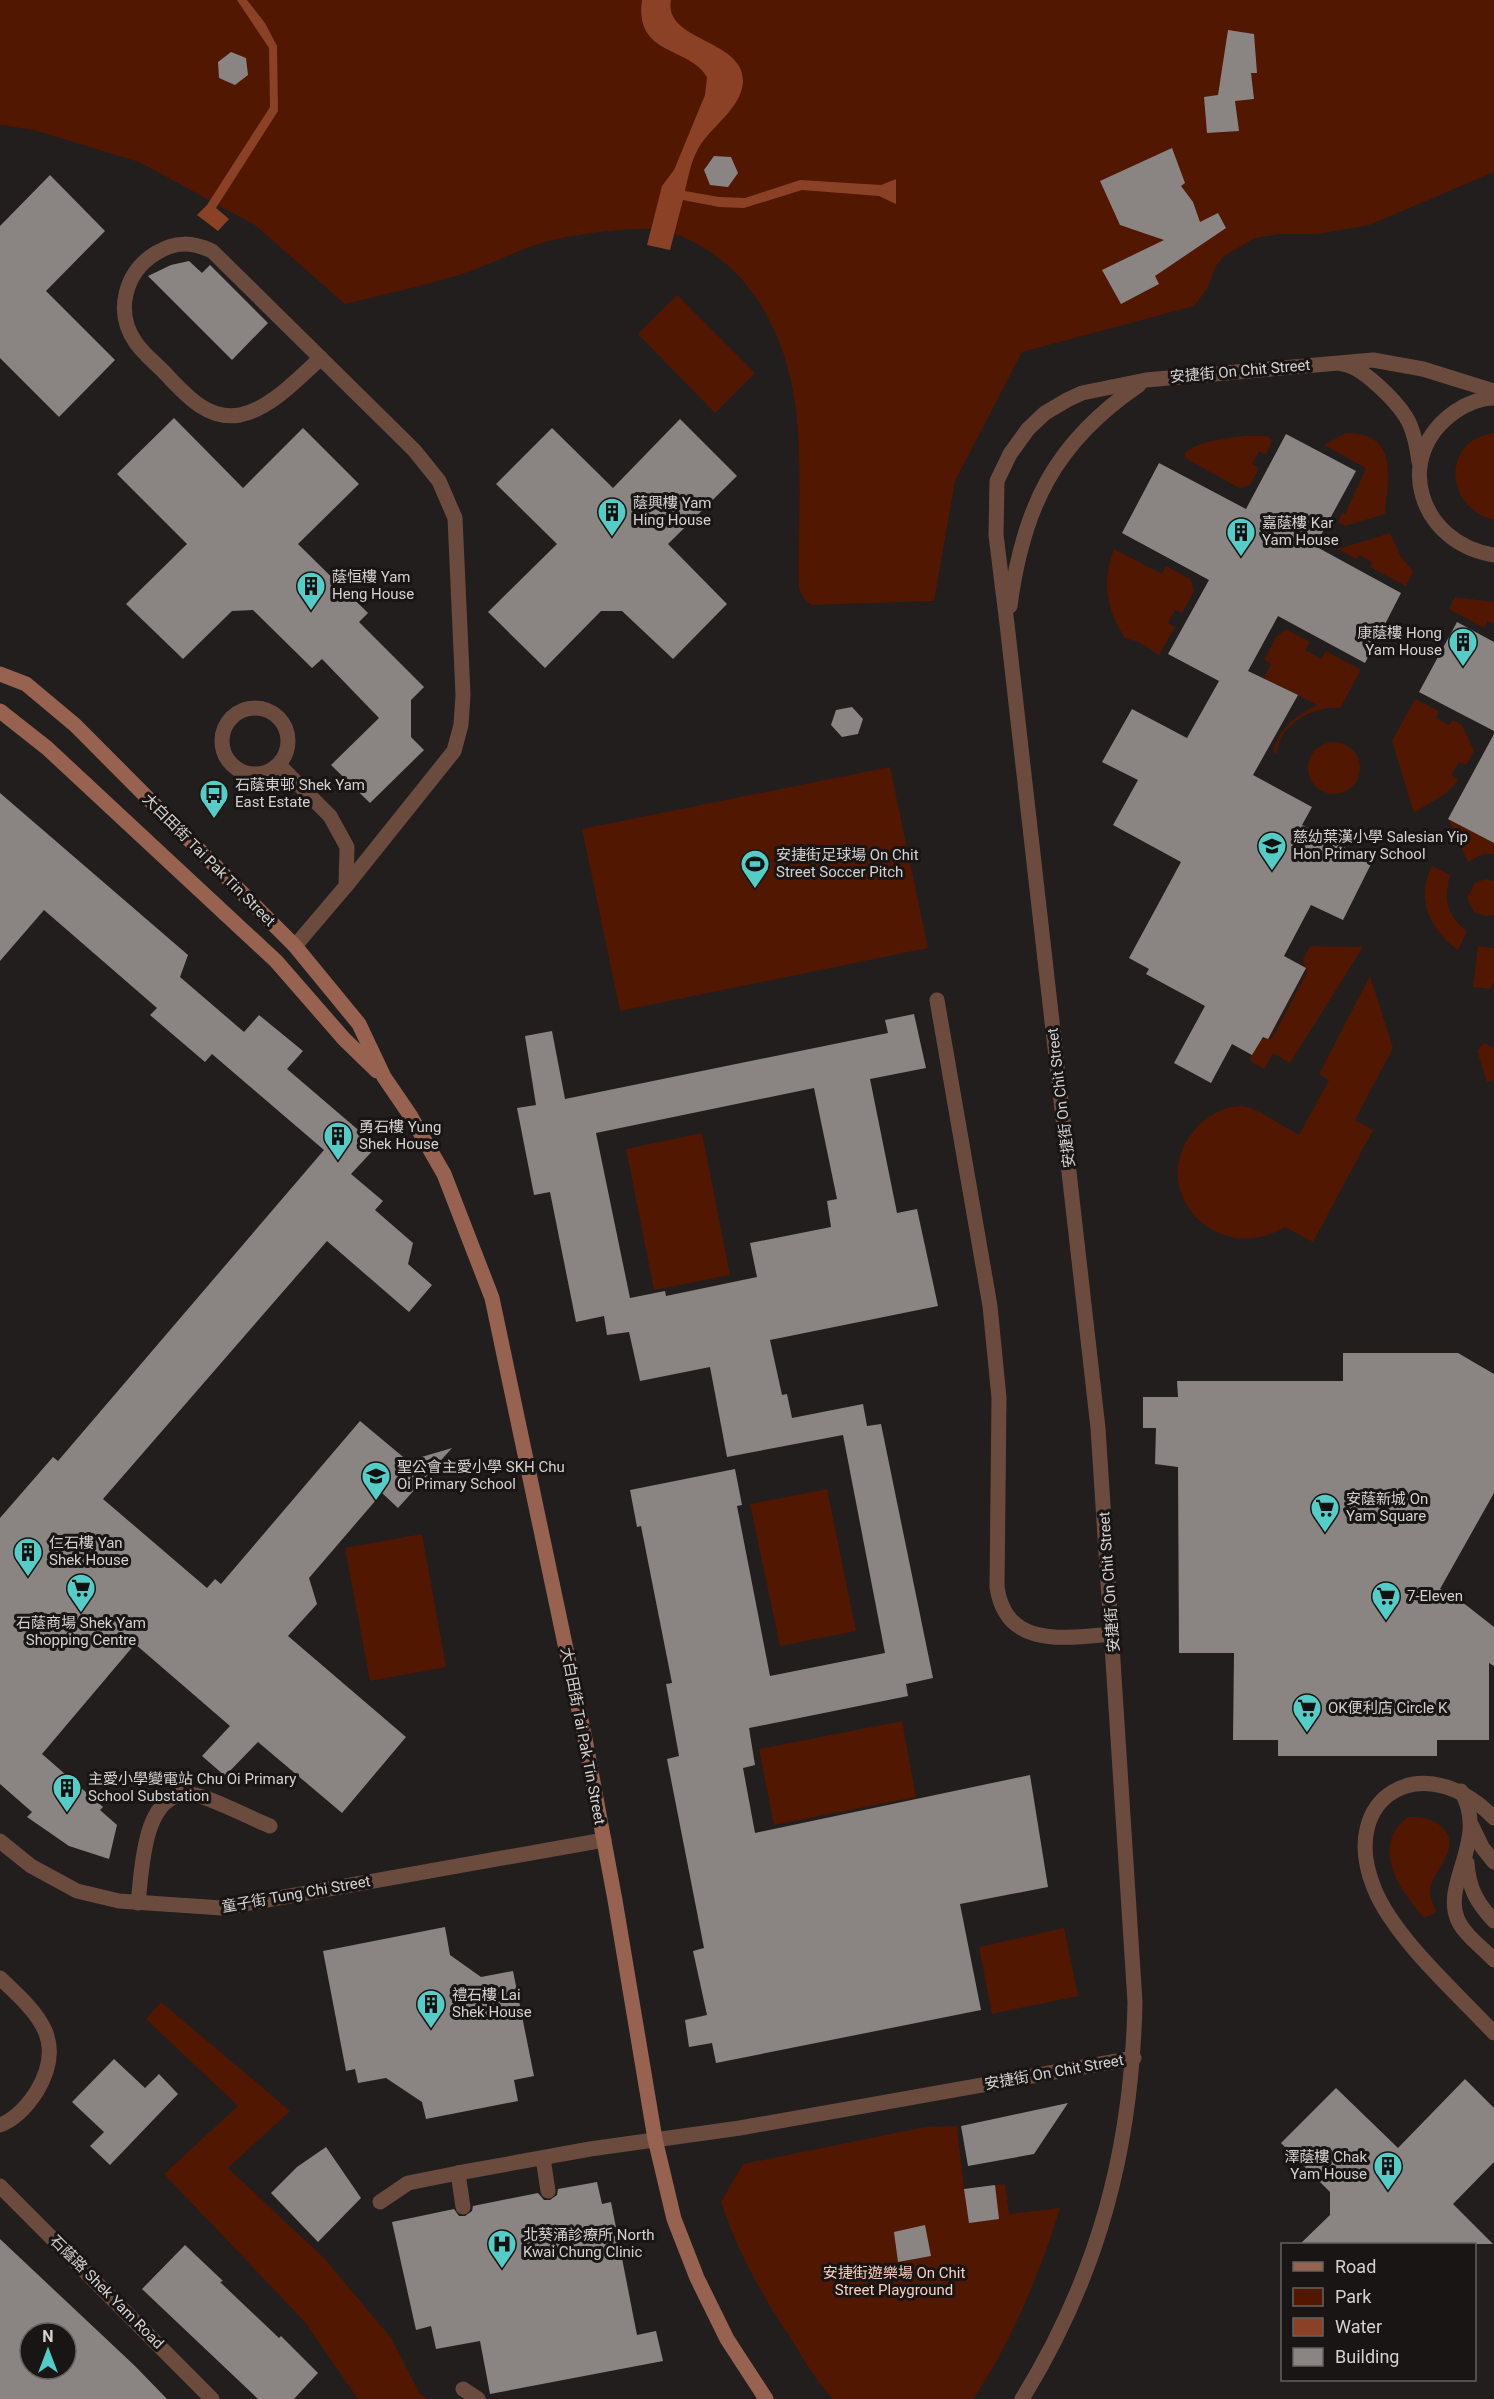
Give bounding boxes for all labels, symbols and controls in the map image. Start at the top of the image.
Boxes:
street label: 安捷街 On Chit Street [1169,356,1311,386]
place label: 蔭興樓 Yam Hing House [633,494,712,529]
building icon: 蔭興樓 Yam Hing House [596,496,628,538]
place label: 嘉蔭樓 Kar Yam House [1262,514,1339,549]
building icon: 嘉蔭樓 Kar Yam House [1225,516,1257,558]
place label: 蔭恒樓 Yam Heng House [332,568,414,603]
building icon: 蔭恒樓 Yam Heng House [295,570,327,612]
place label: 康蔭樓 Hong Yam House [1357,624,1442,659]
building icon: 康蔭樓 Hong Yam House [1447,626,1479,668]
place label: 石蔭東邨 Shek Yam East Estate [235,776,365,811]
bus stop icon: 石蔭東邨 Shek Yam East Estate [198,778,230,820]
street label: 大白田街 Tai Pak Tin Street [139,790,279,930]
place label: 慈幼葉漢小學 Salesian Yip Hon Primary School [1293,828,1468,863]
school or university icon: 慈幼葉漢小學 Salesian Yip Hon Primary School [1256,830,1288,872]
place label: 安捷街足球場 On Chit Street Soccer Pitch [776,846,919,881]
sports icon: 安捷街足球場 On Chit Street Soccer Pitch [739,848,771,890]
street label: 安捷街 On Chit Street [1043,1027,1079,1169]
place label: 勇石樓 Yung Shek House [359,1118,441,1153]
building icon: 勇石樓 Yung Shek House [322,1120,354,1162]
place label: 聖公會主愛小學 SKH Chu Oi Primary School [397,1458,565,1493]
school or university icon: 聖公會主愛小學 SKH Chu Oi Primary School [360,1460,392,1502]
place label: 安蔭新城 On Yam Square [1346,1490,1428,1525]
supermarket icon: 安蔭新城 On Yam Square [1309,1492,1341,1534]
street label: 安捷街 On Chit Street [1095,1511,1123,1653]
place label: 仁石樓 Yan Shek House [49,1534,129,1569]
building icon: 仁石樓 Yan Shek House [12,1536,44,1578]
supermarket icon: 石蔭商場 Shek Yam Shopping Centre [65,1572,97,1614]
supermarket icon: 7-Eleven [1370,1580,1402,1622]
place label: 7-Eleven [1407,1587,1463,1605]
place label: 石蔭商場 Shek Yam Shopping Centre [16,1614,146,1649]
street label: 大白田街 Tai Pak Tin Street [557,1646,609,1826]
supermarket icon: OK便利店 Circle K [1291,1692,1323,1734]
place label: OK便利店 Circle K [1328,1699,1448,1717]
place label: 主愛小學變電站 Chu Oi Primary School Substation [88,1770,296,1805]
building icon: 主愛小學變電站 Chu Oi Primary School Substation [51,1772,83,1814]
street label: 童子街 Tung Chi Street [220,1872,372,1916]
place label: 禮石樓 Lai Shek House [452,1986,532,2021]
building icon: 禮石樓 Lai Shek House [415,1988,447,2030]
street label: 安捷街 On Chit Street [983,2051,1125,2093]
place label: 澤蔭樓 Chak Yam House [1284,2148,1367,2183]
building icon: 澤蔭樓 Chak Yam House [1372,2150,1404,2192]
place label: 北葵涌診療所 North Kwai Chung Clinic [523,2226,655,2261]
hospital icon: 北葵涌診療所 North Kwai Chung Clinic [486,2228,518,2270]
street label: 石蔭路 Shek Yam Road [47,2232,167,2352]
legend [1281,2243,1476,2381]
text: Road [1335,2256,1376,2277]
park label: 安捷街遊樂場 On Chit Street Playground [823,2264,965,2299]
text: Park [1335,2286,1372,2307]
text: Water [1335,2316,1382,2337]
north arrow [18,2321,78,2381]
text: N [42,2327,54,2346]
text: Building [1335,2346,1399,2367]

